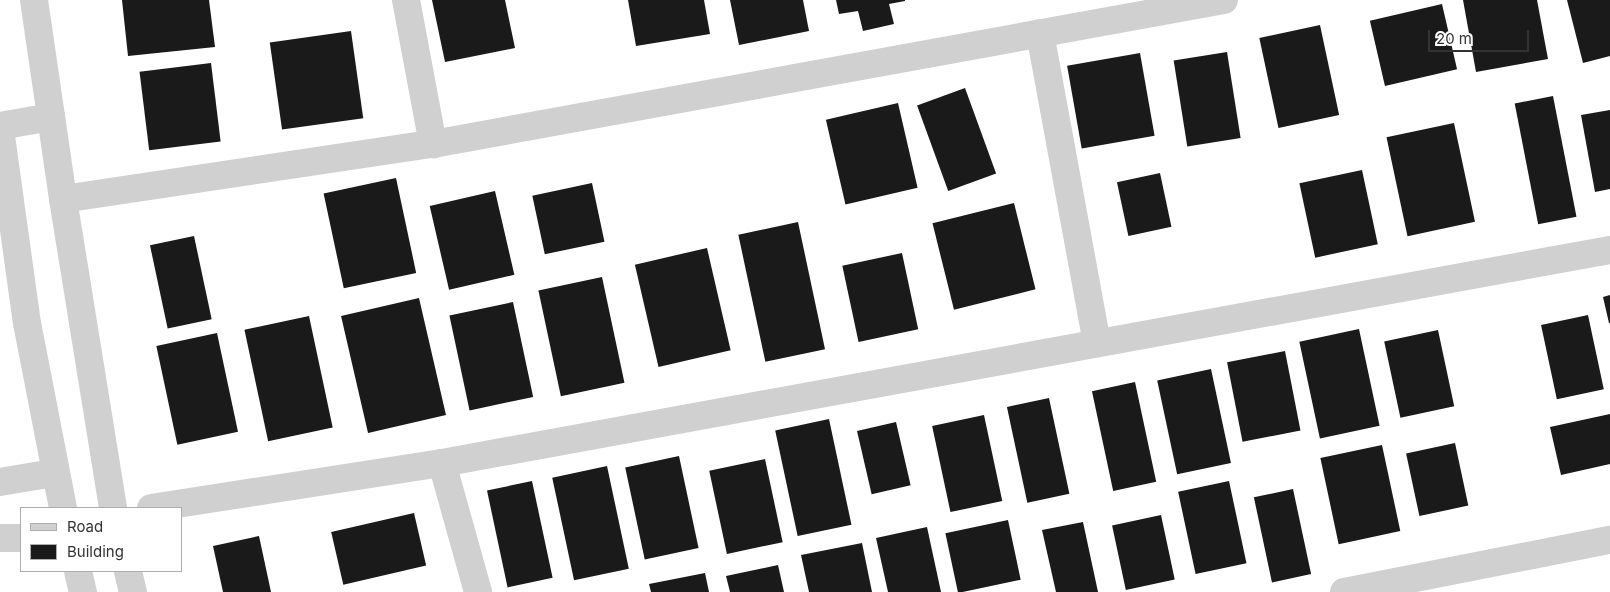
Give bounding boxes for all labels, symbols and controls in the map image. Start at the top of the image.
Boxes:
scale bar [1430,20,1531,52]
text: 20 m [1436,29,1472,48]
legend [20,507,182,572]
text: Road [67,517,103,536]
text: Building [67,542,124,561]

